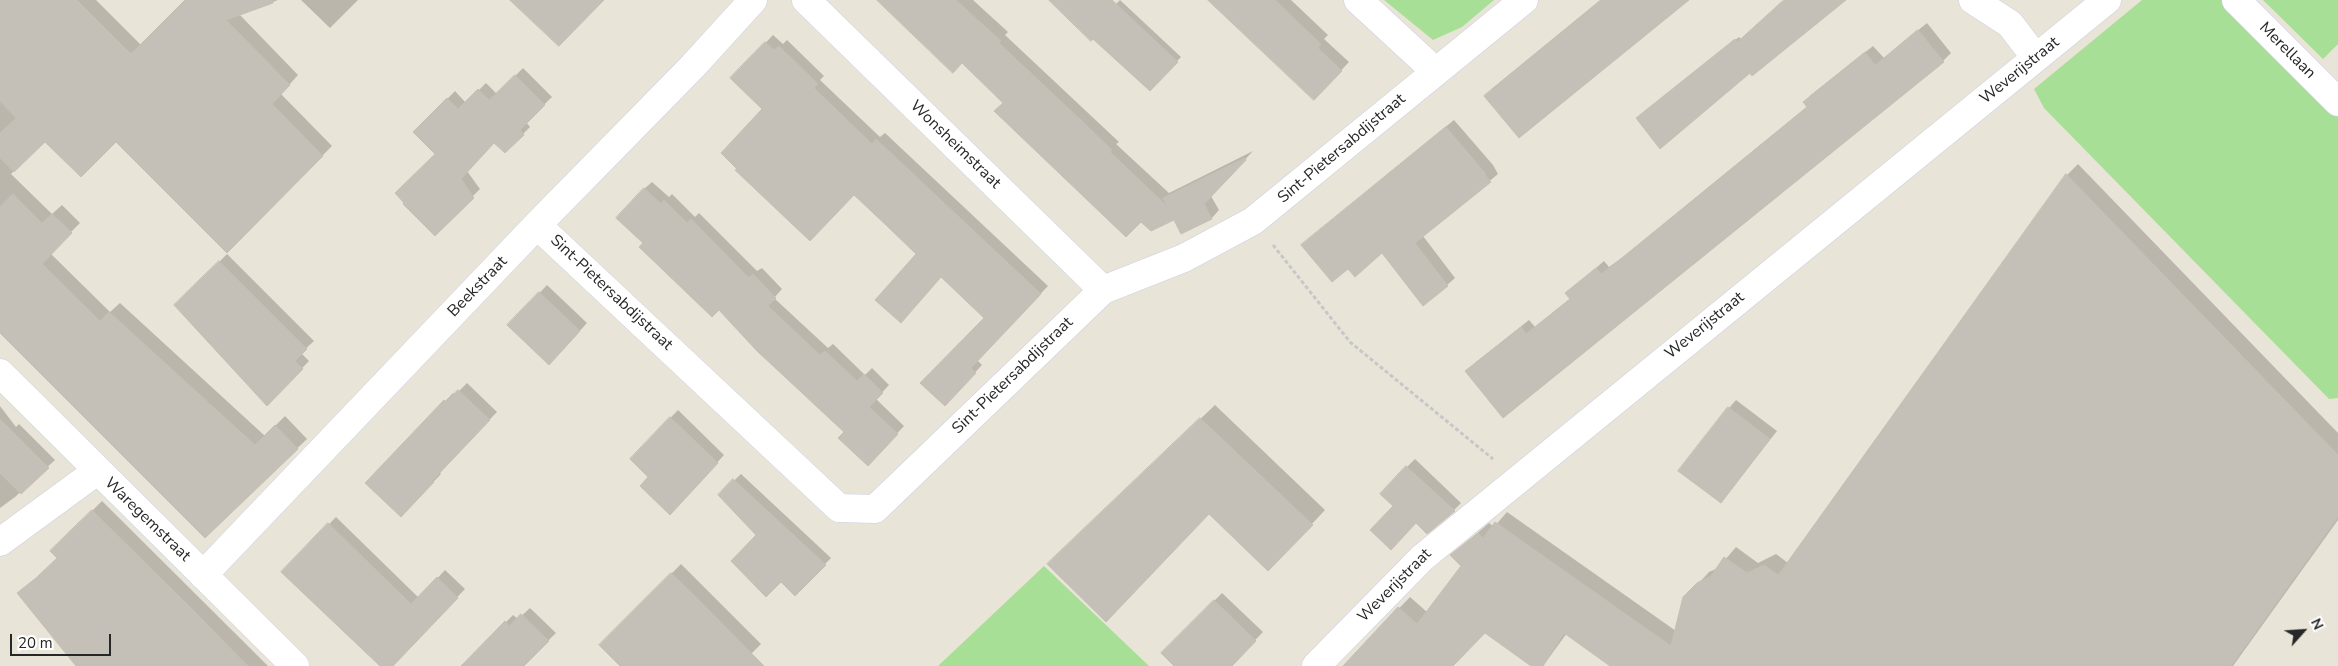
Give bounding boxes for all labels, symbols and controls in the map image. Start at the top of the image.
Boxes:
street label: Merellaan [2255,19,2319,83]
street label: Weverijstraat [1977,33,2063,109]
street label: Sint-Pietersabdijstraat [1274,90,1410,208]
street label: Wonsheimstraat [906,97,1004,193]
street label: Sint-Pietersabdijstraat [546,231,676,355]
street label: Beekstraat [444,253,512,321]
street label: Weverijstraat [1662,288,1748,364]
street label: Sint-Pietersabdijstraat [949,313,1077,439]
street label: Waregemstraat [100,474,194,566]
street label: Weverijstraat [1354,545,1436,627]
north arrow [2278,606,2328,656]
text: N [2306,615,2328,633]
scale bar [12,624,114,656]
text: 20 m [18,633,53,653]

